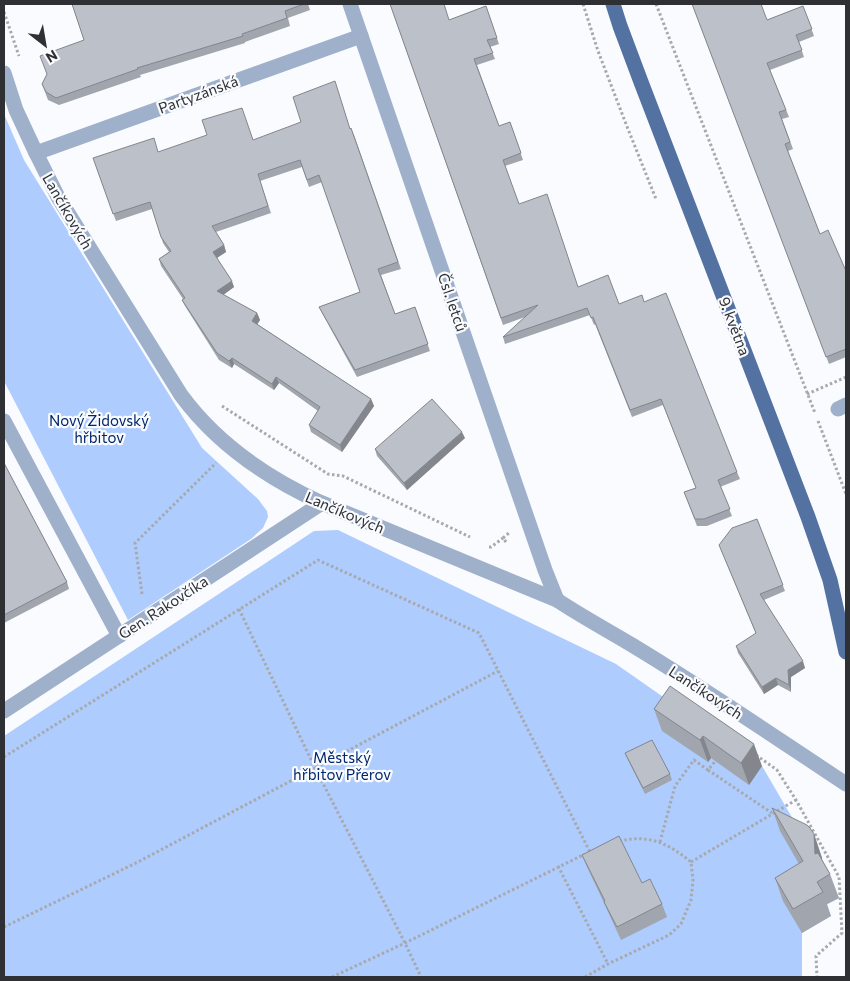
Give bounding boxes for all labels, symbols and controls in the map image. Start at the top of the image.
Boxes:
north arrow [20,20,70,70]
text: N [43,47,61,67]
street label: Partyzánská [156,71,240,117]
street label: Lančíkových [39,170,97,252]
street label: Čsl. letců [435,270,472,334]
street label: 9. května [716,294,754,358]
park label: Nový Židovský hřbitov [49,410,149,446]
street label: Lančíkových [303,487,387,537]
street label: Gen. Rakovčíka [115,571,211,643]
street label: Lančíkových [666,662,746,722]
park label: Městský hřbitov Přerov [293,748,391,783]

